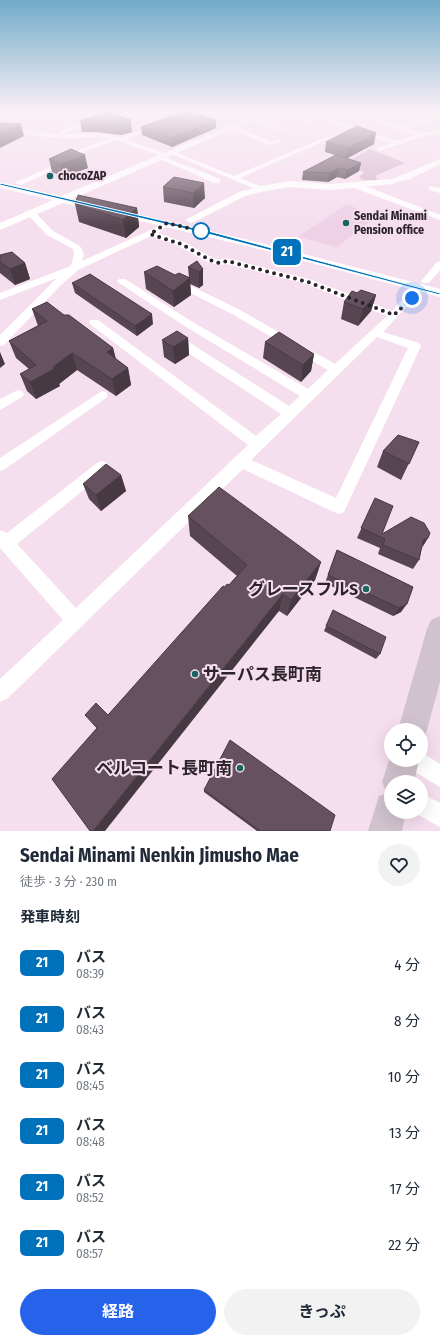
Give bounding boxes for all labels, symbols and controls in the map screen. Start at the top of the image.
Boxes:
place label: chocoZAP [58,169,107,183]
marker: chocoZAP [45,171,55,181]
place label: Sendai Minami Pension office [354,209,427,237]
marker: Sendai Minami Pension office [341,218,351,228]
unlabelled marker [192,222,210,240]
line badge: 21 [269,239,305,265]
text: 21 [281,243,293,260]
your location [402,288,422,308]
place label: グレースフルS [248,579,358,600]
marker: グレースフルS [361,584,371,594]
place label: サーパス長町南 [203,664,322,685]
marker: サーパス長町南 [190,669,200,679]
map controls [384,723,428,819]
button: locate [384,723,428,767]
place label: ベルコート長町南 [96,758,232,779]
marker: ベルコート長町南 [235,763,245,773]
button: layers [384,775,428,819]
text: Sendai Minami Nenkin Jimusho Mae [20,844,299,867]
button: heart [378,844,420,886]
text: 徒歩 · 3 分 · 230 m [20,874,117,889]
text: 発車時刻 [20,908,80,926]
text: バス [76,948,106,966]
text: 21 [36,954,48,971]
text: 4 分 [394,956,420,974]
text: 08:39 [76,966,104,981]
text: バス [76,1004,106,1022]
text: 21 [36,1010,48,1027]
text: 8 分 [394,1012,420,1030]
text: 08:43 [76,1022,104,1037]
text: バス [76,1060,106,1078]
text: 21 [36,1066,48,1083]
text: 10 分 [388,1068,420,1086]
text: 08:45 [76,1078,104,1093]
text: バス [76,1116,106,1134]
text: 21 [36,1122,48,1139]
text: 13 分 [389,1124,420,1142]
text: 08:48 [76,1134,105,1149]
text: バス [76,1172,106,1190]
text: 21 [36,1178,48,1195]
text: 17 分 [390,1180,420,1198]
text: 08:52 [76,1190,104,1205]
text: バス [76,1228,106,1246]
text: 21 [36,1234,48,1251]
text: 22 分 [388,1236,420,1254]
text: 08:57 [76,1246,103,1261]
button: 経路 [20,1289,216,1335]
button: きっぷ [224,1289,420,1335]

